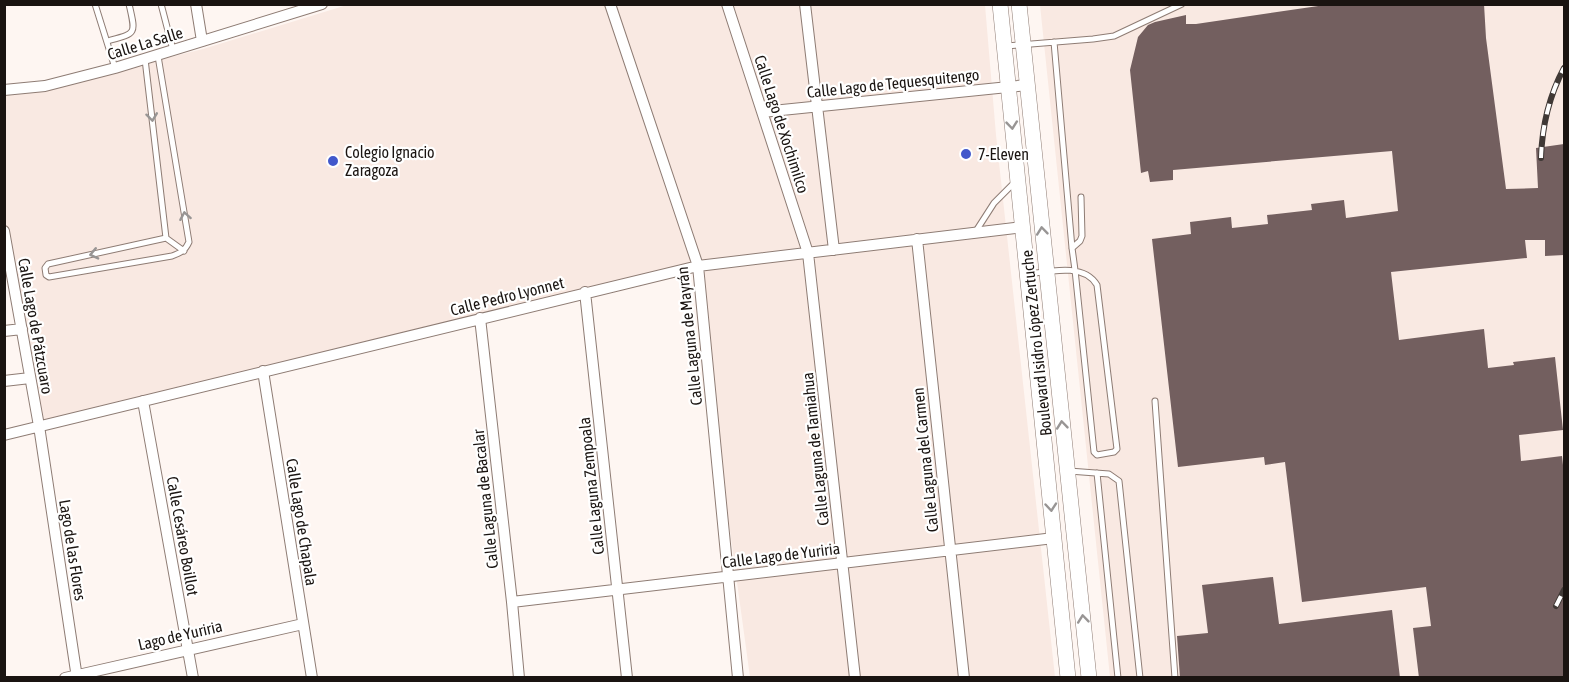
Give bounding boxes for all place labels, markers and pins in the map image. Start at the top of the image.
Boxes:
place label: Colegio Ignacio Zaragoza [345,143,435,180]
place label: 7-Eleven [978,145,1029,163]
marker: 7-Eleven [959,147,973,161]
marker: Colegio Ignacio Zaragoza [326,154,340,168]

